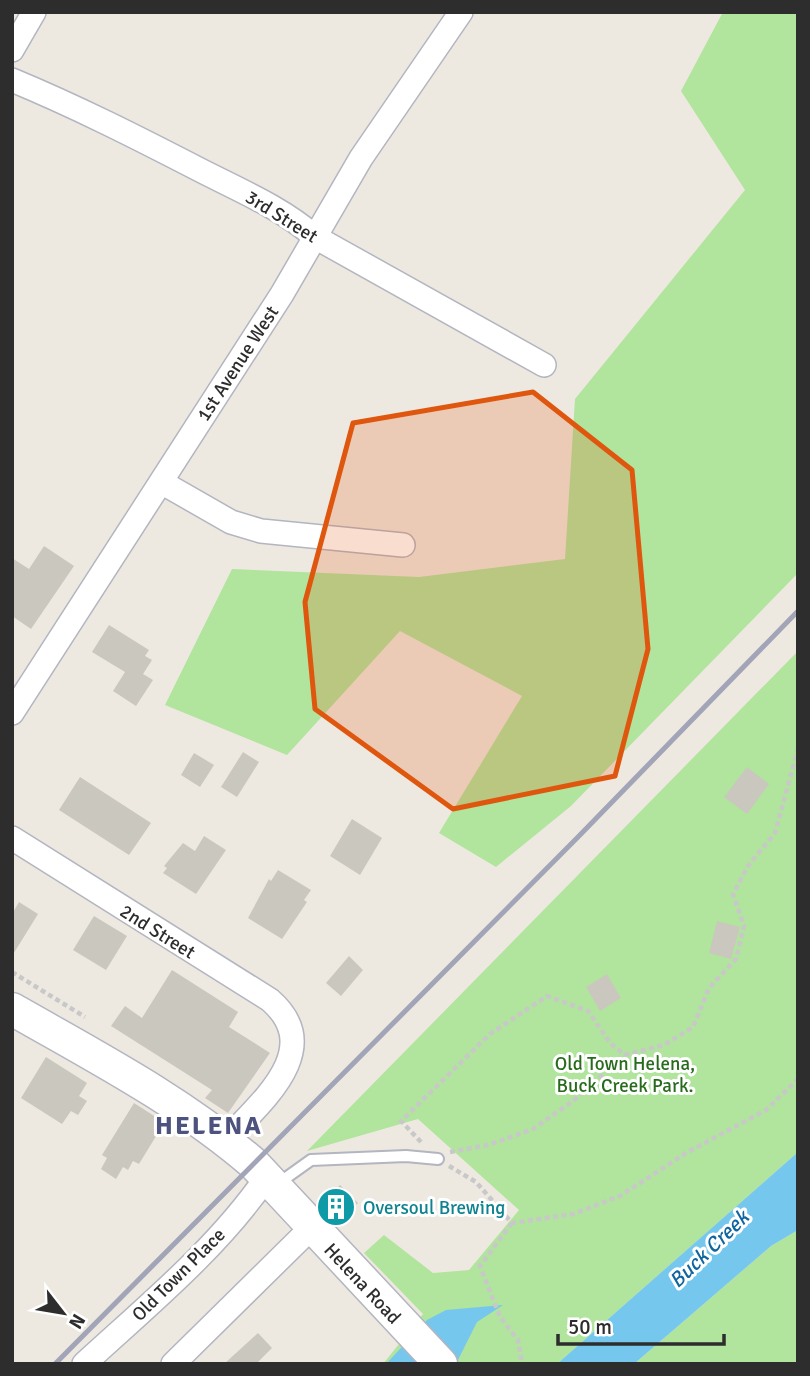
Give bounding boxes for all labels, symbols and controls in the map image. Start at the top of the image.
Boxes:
street label: 3rd Street [241,185,322,249]
street label: 1st Avenue West [192,301,284,426]
street label: 2nd Street [115,899,200,965]
park label: Old Town Helena, Buck Creek Park. [555,1052,695,1098]
district label: HELENA [155,1110,263,1142]
building icon: Oversoul Brewing [315,1186,357,1228]
place label: Oversoul Brewing [363,1196,505,1220]
water label: Buck Creek [664,1203,756,1293]
street label: Old Town Place [127,1223,230,1326]
street label: Helena Road [319,1238,406,1329]
north arrow [28,1278,98,1348]
scale bar [558,1302,724,1346]
text: N [63,1309,90,1333]
text: 50 m [568,1314,612,1340]

